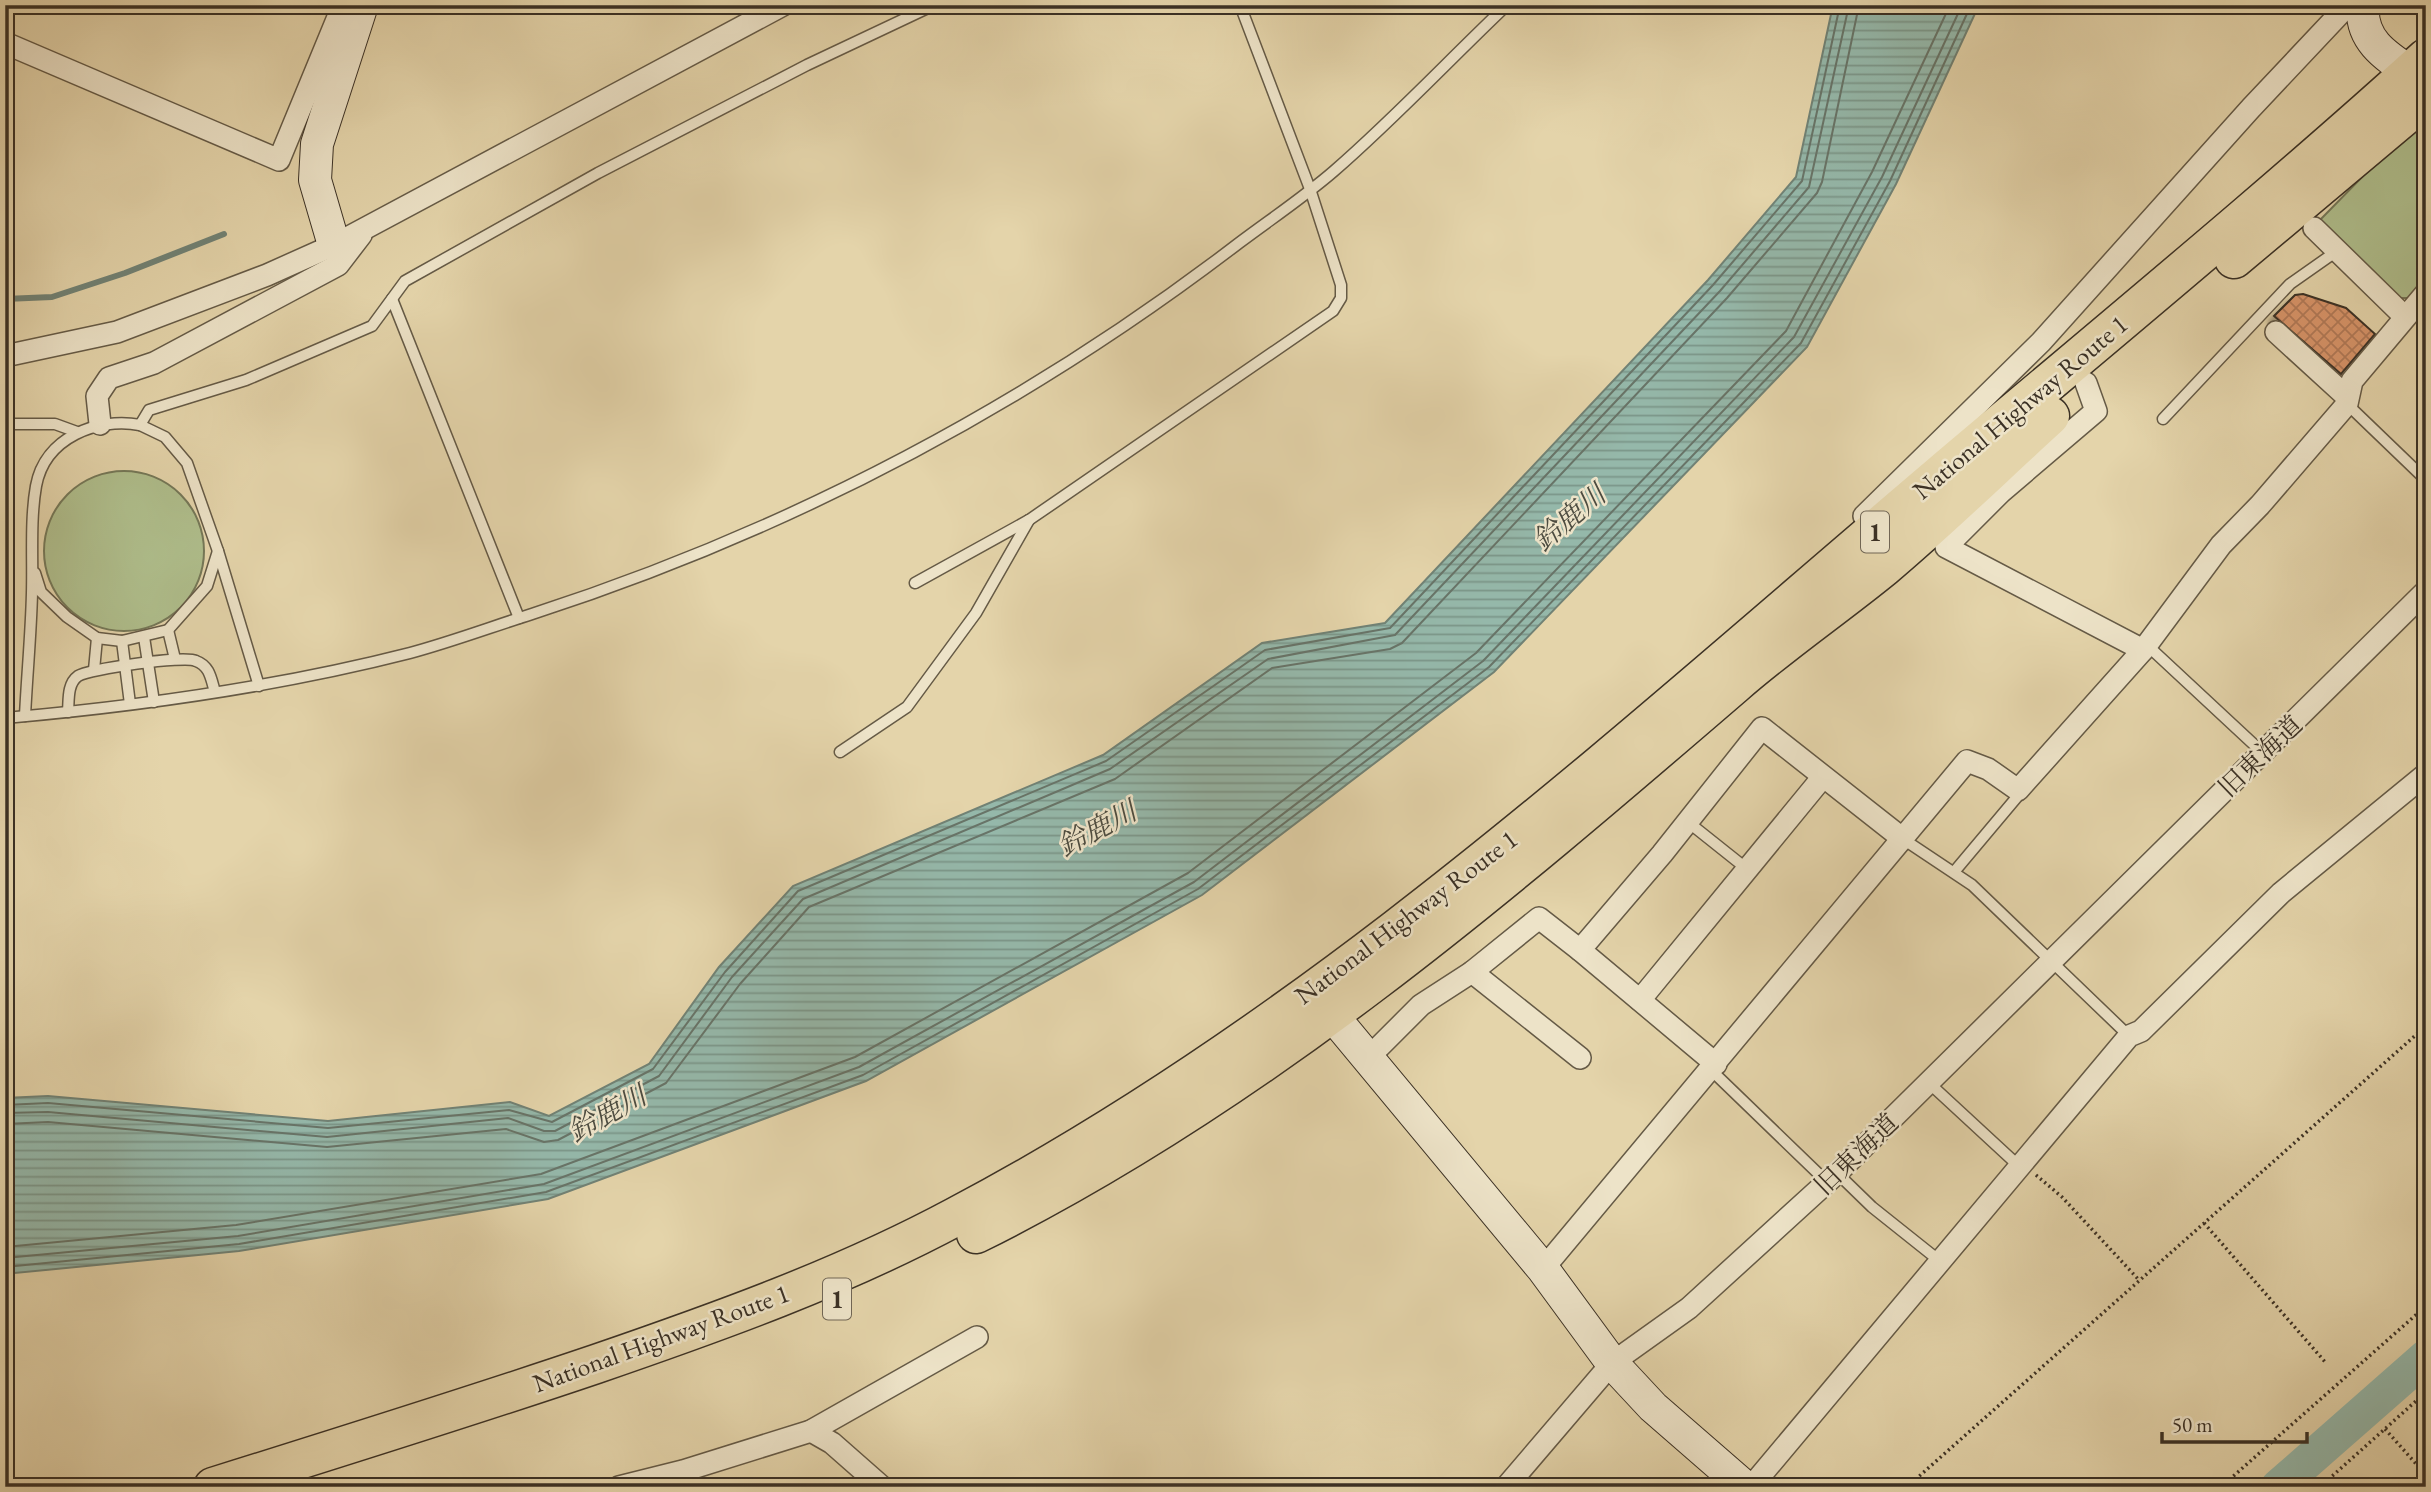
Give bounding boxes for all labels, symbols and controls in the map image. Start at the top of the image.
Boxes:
street label: National Highway Route 1 [1905,307,2135,507]
water label: 鈴鹿川 [1525,474,1615,558]
road number: 1 [1861,512,1889,552]
street label: 旧東海道 [2211,708,2309,804]
water label: 鈴鹿川 [1051,791,1145,864]
street label: National Highway Route 1 [1288,822,1524,1012]
water label: 鈴鹿川 [562,1075,655,1149]
street label: 旧東海道 [1807,1106,1905,1202]
street label: National Highway Route 1 [528,1276,794,1400]
road number: 1 [823,1279,851,1320]
scale bar [2162,1401,2307,1445]
text: 50 m [2172,1411,2213,1438]

